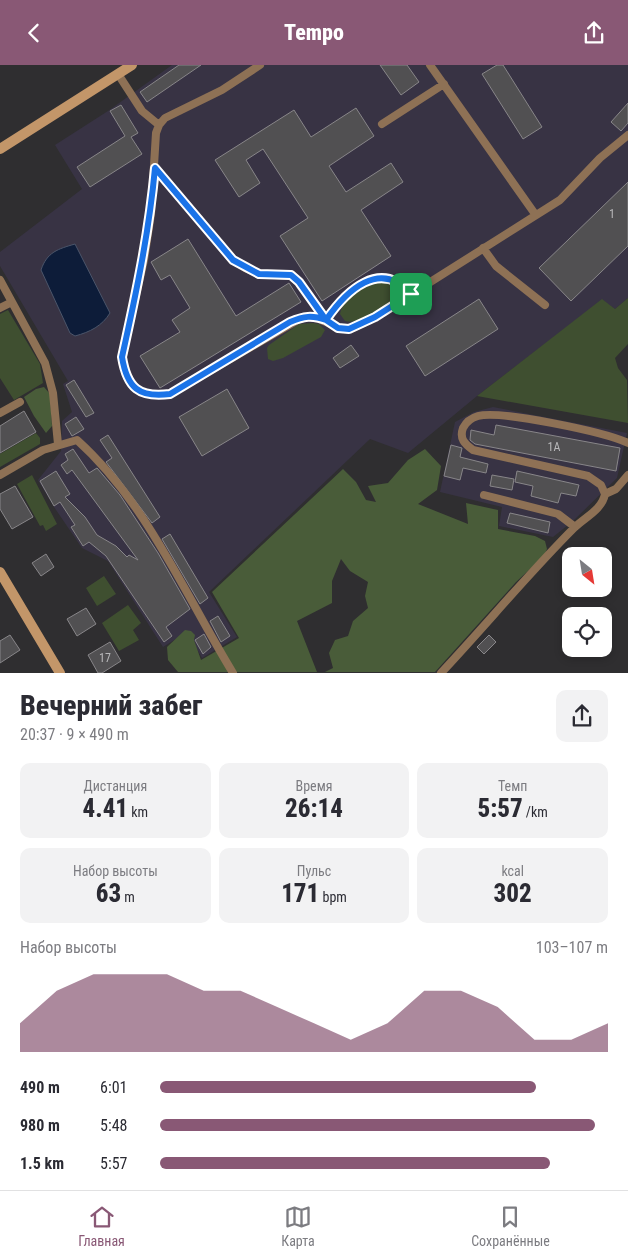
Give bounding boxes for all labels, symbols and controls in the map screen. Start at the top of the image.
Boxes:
icon: back [20,19,48,47]
icon: share [580,19,608,47]
text: Tempo [284,20,344,45]
house number: 1 [609,207,615,221]
pin [390,273,432,315]
icon: arrive [397,280,425,308]
house number: 1А [548,440,561,454]
north arrow [562,547,612,597]
map controls [562,547,612,657]
button: locate [562,607,612,657]
house number: 17 [99,651,111,665]
text: Вечерний забег [20,689,202,722]
button: share [556,690,608,742]
text: 20:37 · 9 × 490 m [20,725,129,744]
text: Дистанция [83,778,147,794]
text: Время [296,778,332,794]
text: Темп [498,778,527,794]
text: 4.41 [83,794,128,823]
text: 26:14 [285,794,343,823]
text: 5:57 [477,794,523,823]
text: km [128,804,148,820]
text: /km [523,804,548,820]
text: Набор высоты [73,863,158,879]
text: Пульс [297,863,331,879]
text: kcal [501,863,524,879]
text: 63 [96,879,121,908]
text: 171 [281,879,319,908]
text: 302 [494,879,532,908]
text: m [121,889,135,905]
text: bpm [319,889,347,905]
text: Набор высоты [20,938,117,957]
text: 103–107 m [536,938,608,957]
text: 490 m [20,1078,60,1097]
text: 6:01 [100,1078,127,1097]
text: 980 m [20,1116,60,1135]
text: 5:48 [100,1116,127,1135]
text: 1.5 km [20,1154,64,1173]
text: 5:57 [100,1154,127,1173]
tab: Главная [78,1203,125,1249]
tab: Карта [281,1203,315,1249]
tab: Сохранённые [471,1203,550,1249]

